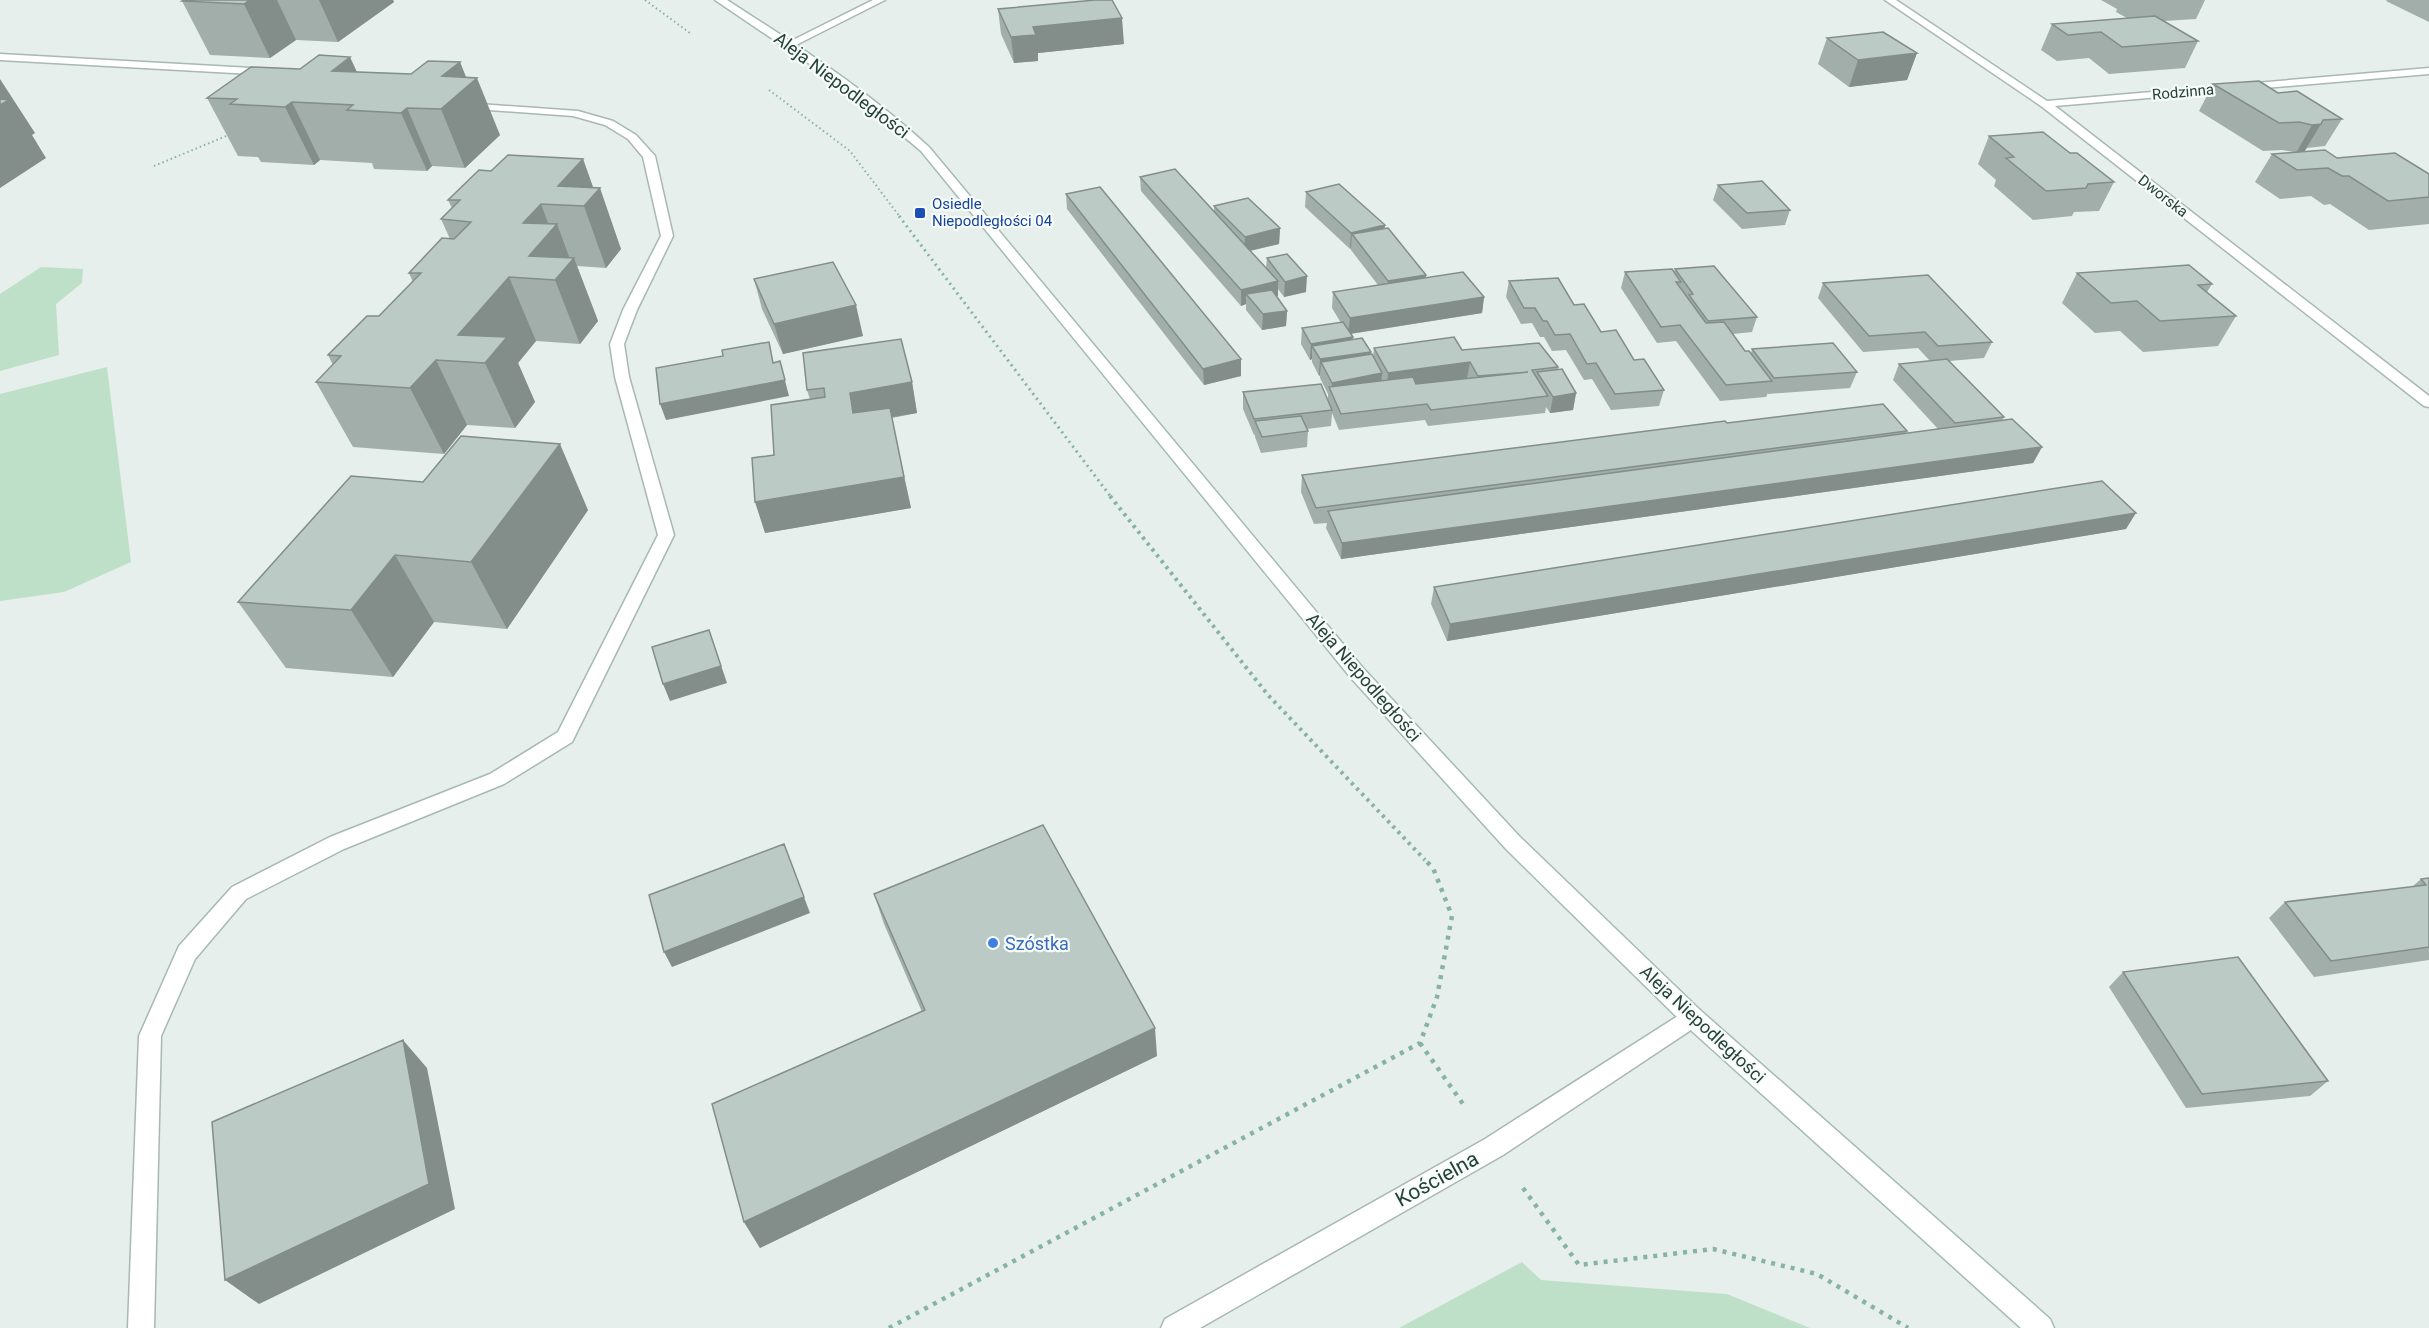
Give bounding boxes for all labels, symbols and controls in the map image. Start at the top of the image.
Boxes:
street label: Aleja Niepodległości [770,27,914,143]
street label: Rodzinna [2151,80,2215,104]
street label: Dworska [2135,171,2191,221]
place label: Osiedle Niepodległości 04 [932,195,1053,230]
marker: Osiedle Niepodległości 04 [913,206,927,220]
street label: Aleja Niepodległości [1302,608,1426,746]
place label: Szóstka [1005,933,1069,954]
marker: Szóstka [986,936,1000,950]
street label: Aleja Niepodległości [1636,960,1770,1088]
street label: Kościelna [1391,1146,1483,1212]

